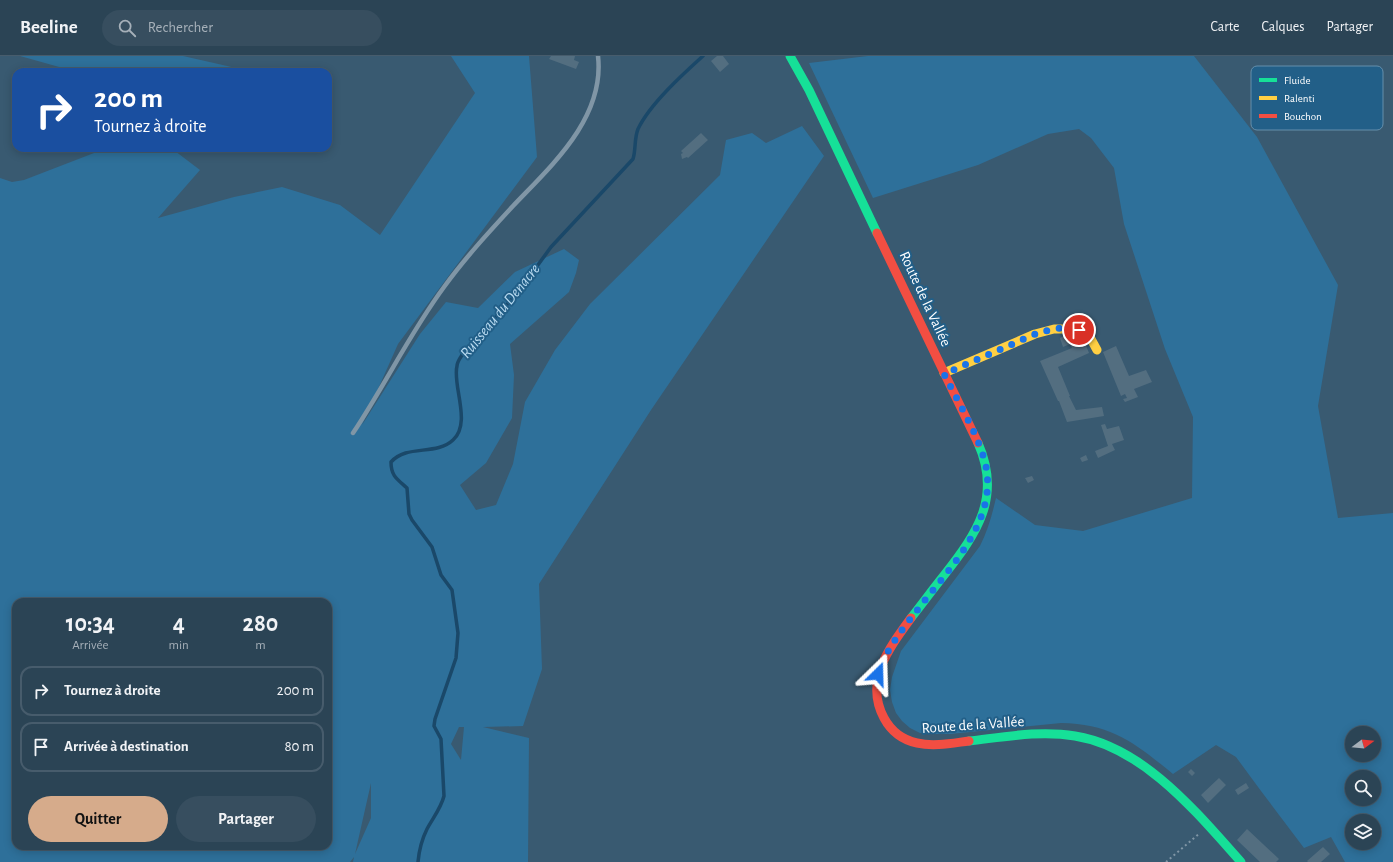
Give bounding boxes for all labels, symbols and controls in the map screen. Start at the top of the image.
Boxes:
search box [102,10,382,46]
icon: search [116,17,138,39]
text: Beeline [20,18,78,37]
text: Rechercher [148,20,213,35]
text: Carte [1211,20,1239,34]
text: Calques [1261,20,1305,34]
text: Partager [1327,20,1373,34]
legend [1251,66,1383,130]
text: Fluide [1284,75,1311,86]
icon: right [28,84,80,136]
text: 200 m [94,85,163,113]
text: Ralenti [1284,93,1315,104]
text: Bouchon [1284,111,1322,122]
text: Tournez à droite [94,118,207,136]
street label: Route de la Vallée [896,249,954,349]
water label: Ruisseau du Denacre [457,261,543,361]
pin [1062,313,1096,347]
icon: arrive [1068,319,1090,341]
text: 10:34 [66,612,115,636]
text: 4 [173,612,185,636]
text: 280 [243,612,278,636]
text: Arrivée [72,639,108,652]
text: min [169,639,189,652]
text: m [255,639,266,652]
position arrow [857,653,899,695]
icon: right [30,680,52,702]
text: Tournez à droite [64,683,161,698]
text: 200 m [277,683,314,698]
street label: Route de la Vallée [921,714,1025,736]
north arrow [1345,726,1381,762]
map controls [1345,726,1381,850]
icon: arrive [30,736,52,758]
text: Arrivée à destination [64,739,189,754]
text: 80 m [284,739,314,754]
button: search [1345,770,1381,806]
button: Quitter [28,796,168,842]
button: Partager [176,796,316,842]
button: layers [1345,814,1381,850]

